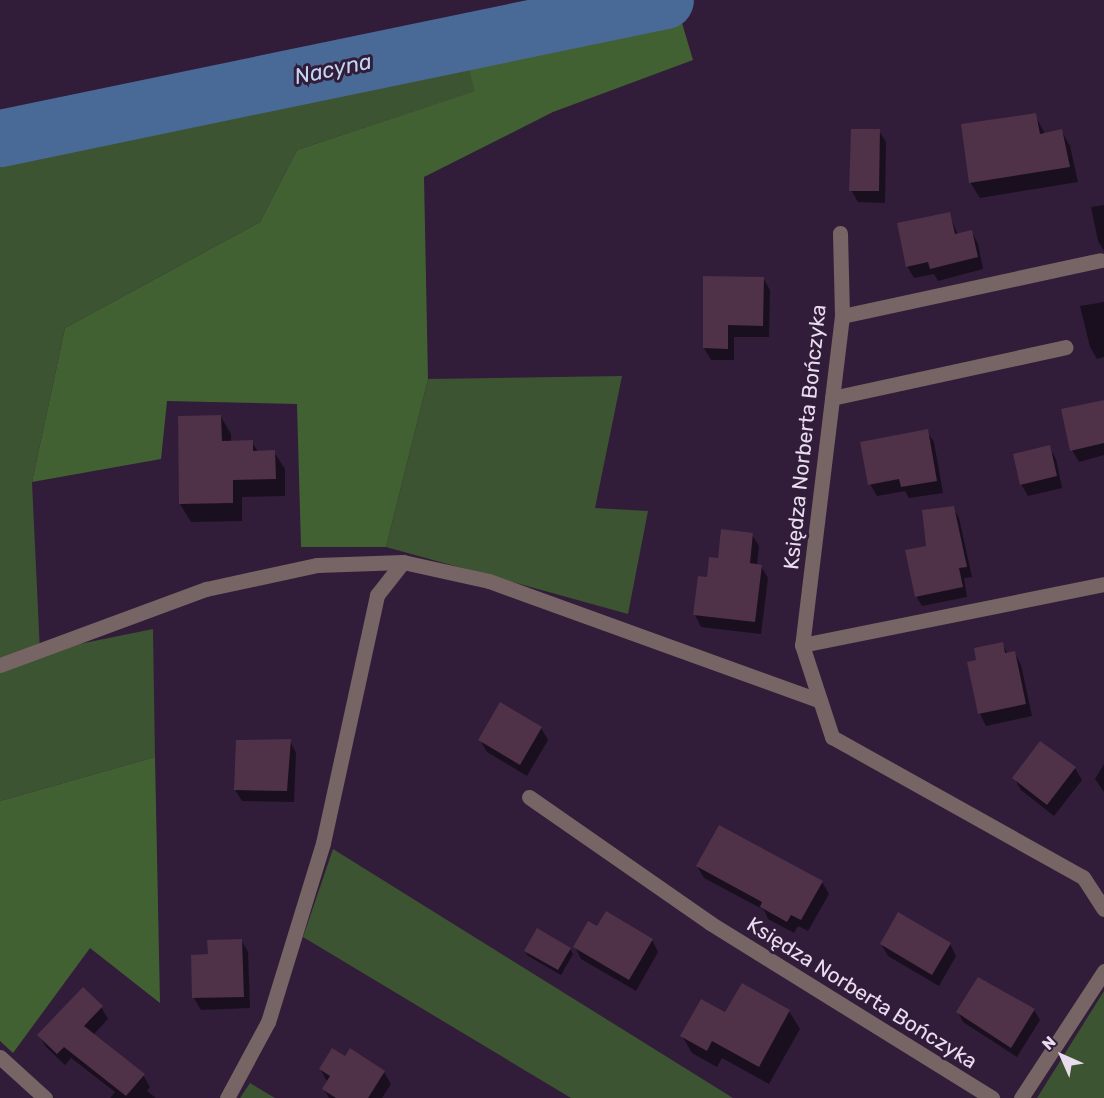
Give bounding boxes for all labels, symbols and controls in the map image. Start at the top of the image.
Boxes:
water label: Nacyna [292,48,374,90]
street label: Księdza Norberta Bończyka [779,303,831,571]
street label: Księdza Norberta Bończyka [742,912,982,1074]
north arrow [1032,1026,1092,1086]
text: N [1038,1032,1060,1054]

